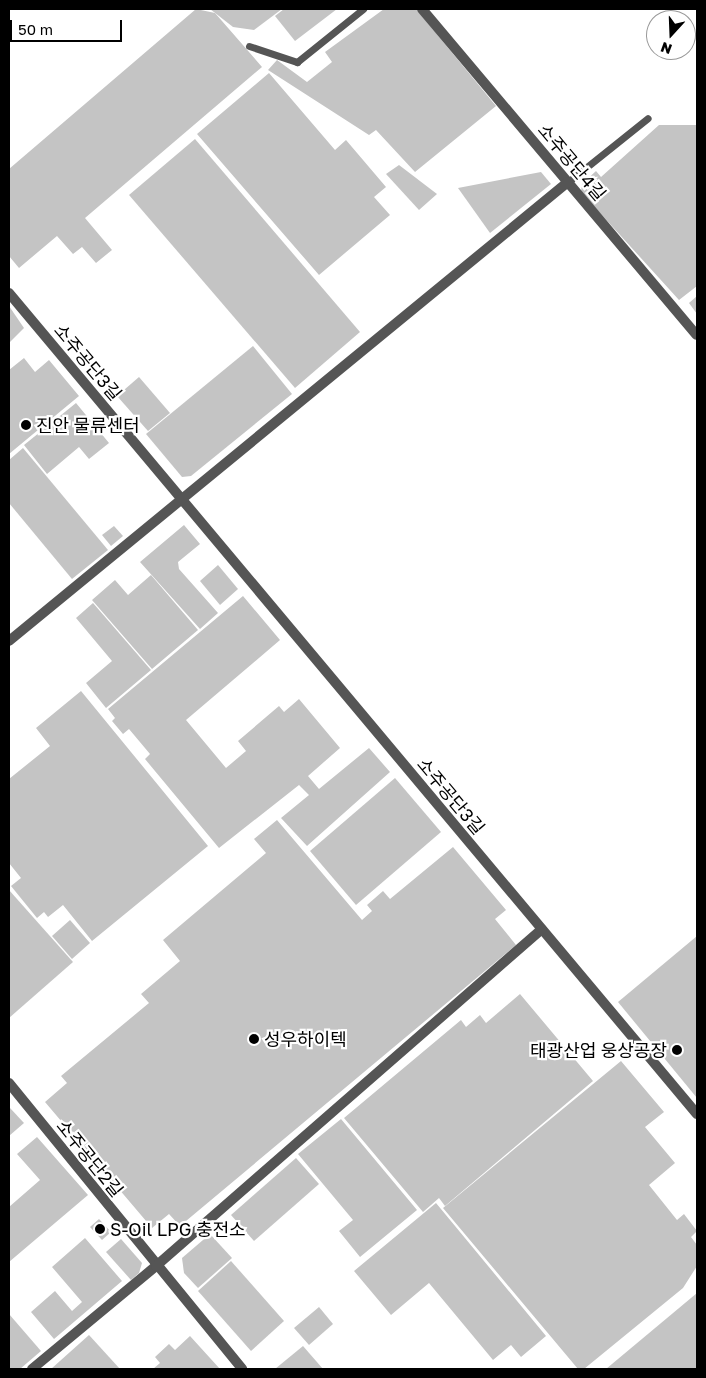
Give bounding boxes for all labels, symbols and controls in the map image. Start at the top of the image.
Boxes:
scale bar [12,10,125,42]
north arrow [646,10,696,60]
text: 50 m [18,20,53,38]
text: N [658,39,674,58]
street label: 소주공단4길 [534,119,610,205]
street label: 소주공단3길 [50,319,126,405]
place label: 진안 물류센터 [36,414,140,436]
marker: 진안 물류센터 [20,419,32,431]
street label: 소주공단3길 [413,753,489,839]
place label: 성우하이텍 [264,1028,347,1050]
marker: 성우하이텍 [248,1033,260,1045]
place label: 태광산업 웅상공장 [530,1039,667,1061]
marker: 태광산업 웅상공장 [671,1044,683,1056]
street label: 소주공단2길 [52,1115,128,1201]
place label: S-Oil LPG 충전소 [110,1218,246,1240]
marker: S-Oil LPG 충전소 [94,1223,106,1235]

